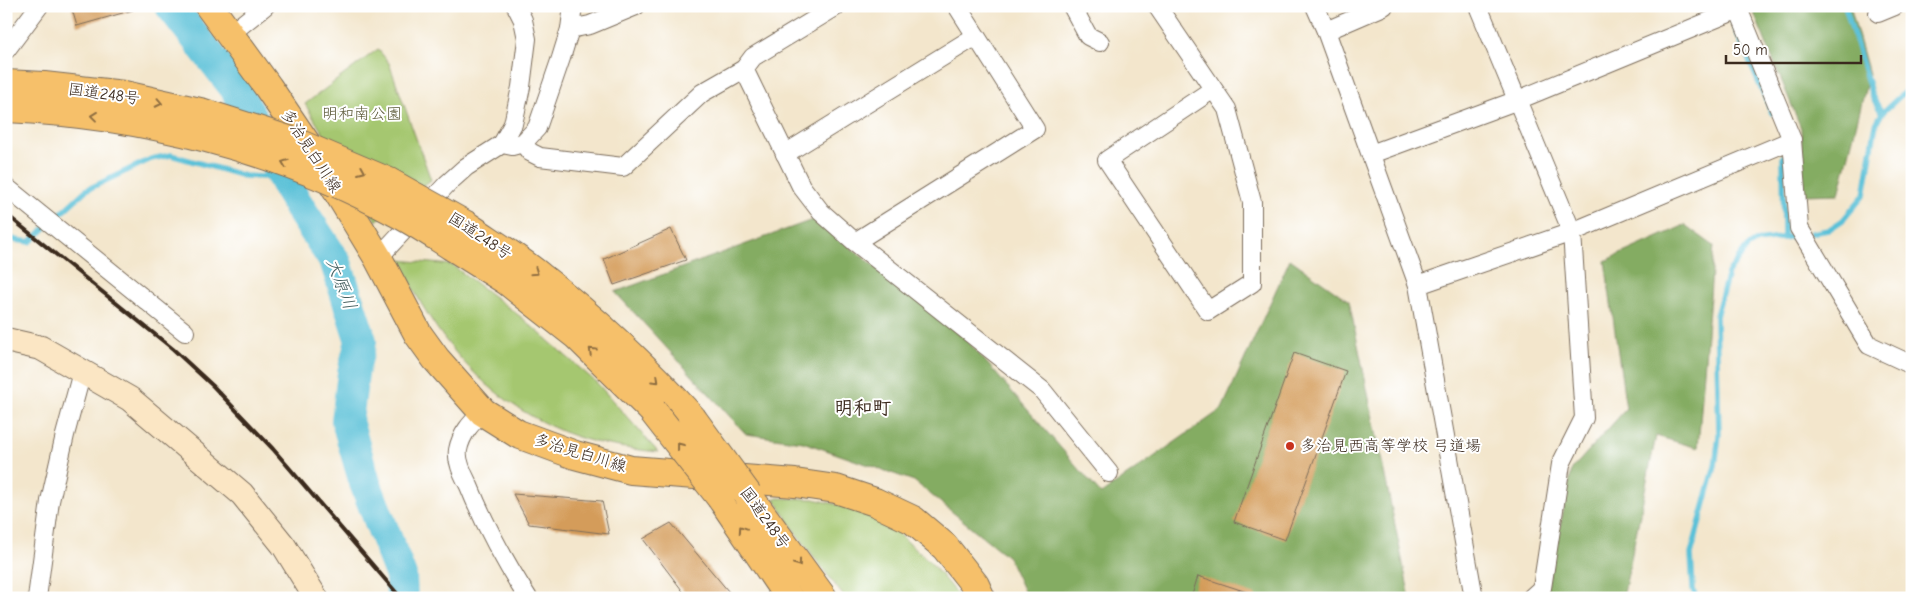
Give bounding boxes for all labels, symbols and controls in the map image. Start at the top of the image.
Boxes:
scale bar [1726,32,1860,64]
text: 50 m [1733,41,1768,59]
street label: 国道248号 [67,80,141,108]
one-way arrow [154,97,163,108]
park label: 明和南公園 [322,105,402,123]
street label: 多治見白川線 [277,106,345,196]
one-way arrow [90,111,98,122]
one-way arrow [281,159,290,170]
one-way arrow [357,164,366,175]
street label: 国道248号 [445,209,515,263]
water label: 大原川 [322,255,360,313]
one-way arrow [529,266,538,275]
one-way arrow [589,348,598,357]
one-way arrow [651,374,660,383]
district label: 明和町 [834,397,892,419]
street label: 多治見白川線 [531,430,629,476]
place label: 多治見西高等学校 弓道場 [1300,437,1481,455]
marker: 多治見西高等学校 弓道場 [1284,440,1296,452]
one-way arrow [678,443,686,452]
street label: 国道248号 [736,483,794,553]
one-way arrow [739,525,748,534]
one-way arrow [792,557,801,567]

